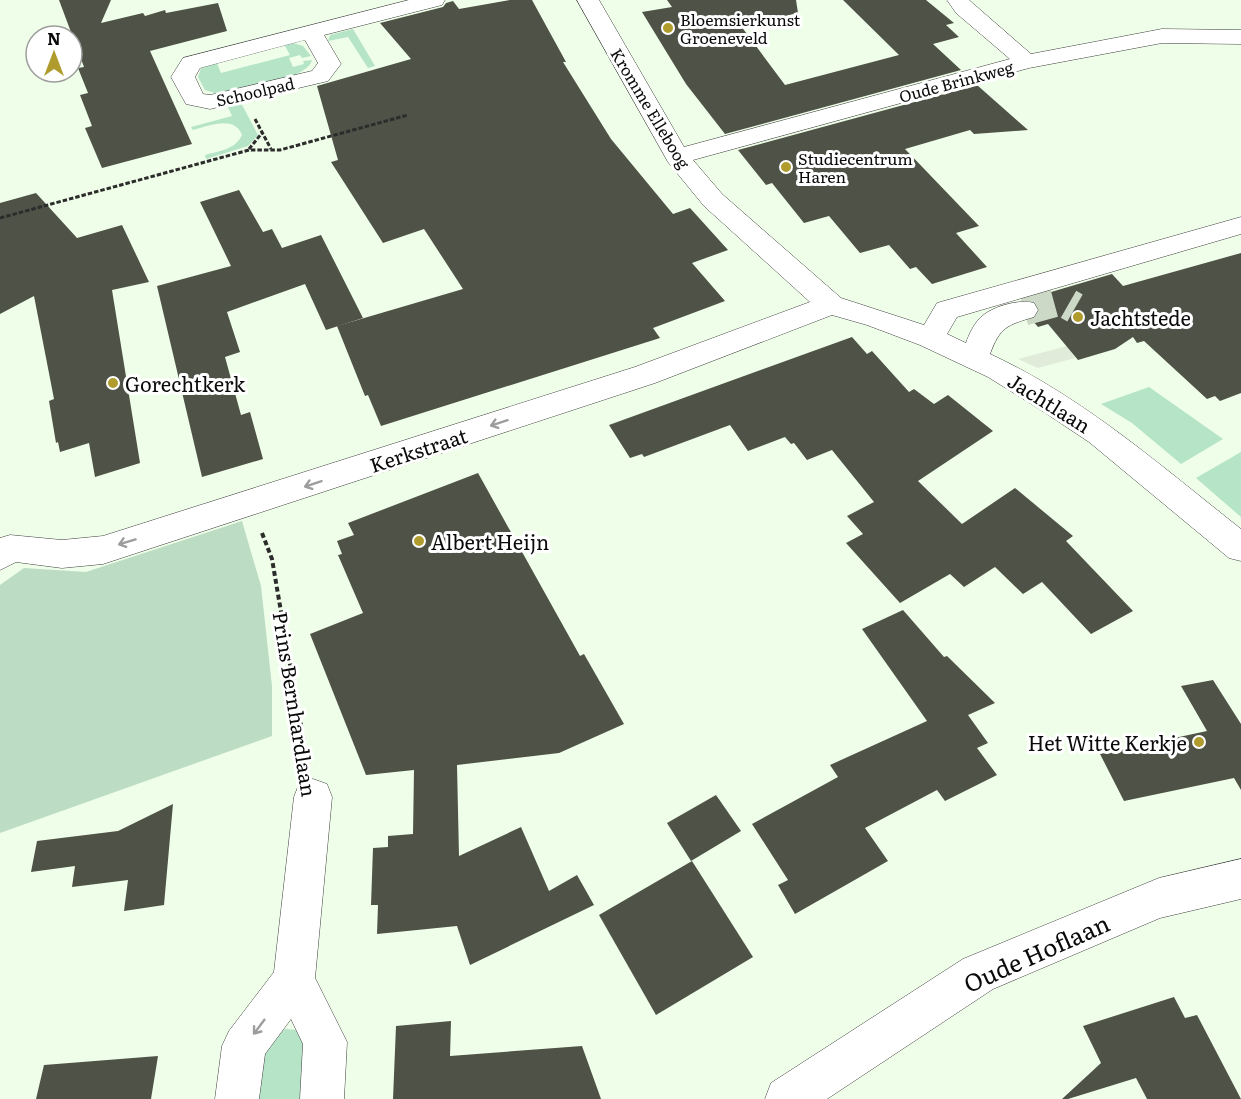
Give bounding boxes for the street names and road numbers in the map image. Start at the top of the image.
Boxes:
street label: Kromme Elleboog [605,43,697,173]
street label: Oude Brinkweg [896,54,1016,108]
street label: Schoolpad [213,70,297,112]
street label: Jachtlaan [1003,365,1097,439]
street label: Kerkstraat [365,419,471,479]
street label: Prins Bernhardlaan [267,609,325,799]
street label: Oude Hoflaan [957,904,1115,1000]

